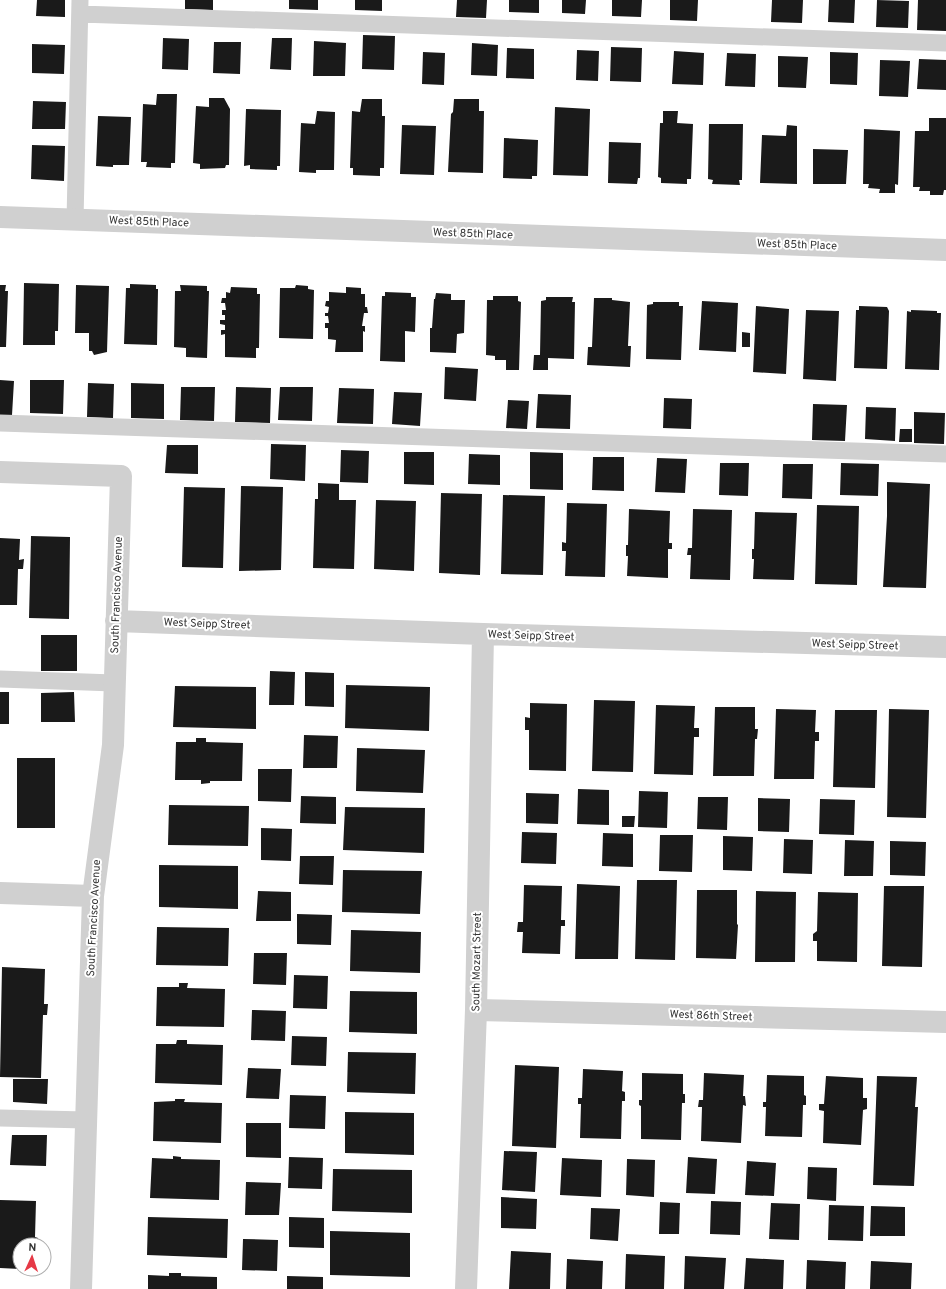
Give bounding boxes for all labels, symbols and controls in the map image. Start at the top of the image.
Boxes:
street label: West 85th Place [109,214,189,230]
street label: West 85th Place [433,226,513,242]
street label: West 85th Place [757,237,837,253]
street label: South Francisco Avenue [108,536,126,654]
street label: West Seipp Street [163,615,251,633]
street label: West Seipp Street [487,627,575,645]
street label: West Seipp Street [811,636,899,654]
street label: South Francisco Avenue [84,859,104,977]
street label: South Mozart Street [469,912,485,1012]
street label: West 86th Street [669,1008,753,1024]
north arrow [12,1237,52,1277]
text: N [28,1241,37,1255]

